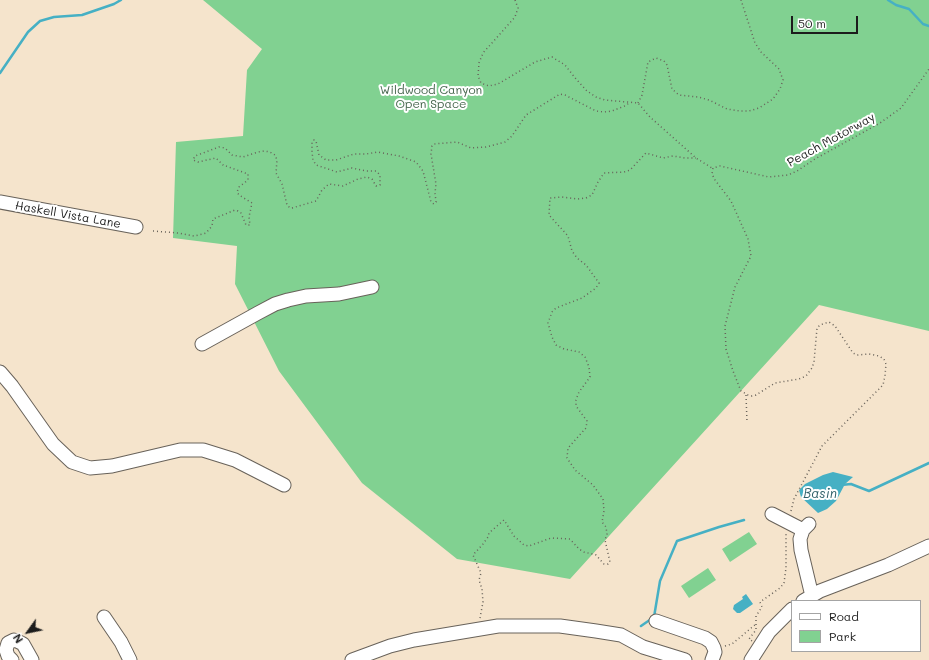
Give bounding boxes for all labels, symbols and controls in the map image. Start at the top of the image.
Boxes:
scale bar [793,8,860,34]
text: 50 m [798,15,826,31]
park label: Wildwood Canyon Open Space [380,83,482,111]
street label: Peach Motorway [785,110,877,170]
street label: Haskell Vista Lane [14,199,122,231]
water label: Basin [803,486,837,502]
legend [791,600,921,652]
text: Road [829,608,859,624]
north arrow [8,612,48,652]
text: Park [829,628,856,644]
text: N [9,631,26,646]

